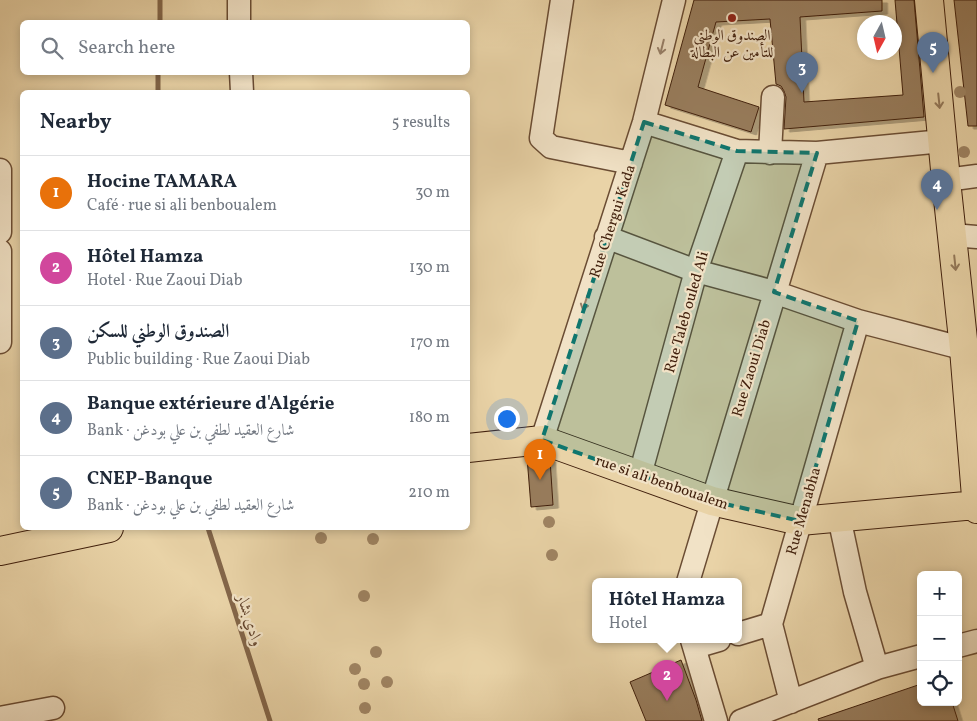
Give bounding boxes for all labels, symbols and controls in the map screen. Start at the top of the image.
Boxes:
marker: الصندوق الوطني للتأمين عن البطالة [726,12,738,24]
north arrow [857,15,902,60]
search box [20,20,470,75]
place label: الصندوق الوطني للتأمين عن البطالة [690,26,773,64]
pin: 5 [917,32,949,73]
icon: search [38,34,66,62]
text: Search here [78,35,175,61]
one-way arrow [657,39,666,55]
pin: 3 [786,52,818,93]
one-way arrow [934,92,944,108]
text: Nearby [40,108,111,137]
text: 5 results [392,112,450,134]
street label: Rue Chergui Kada [585,162,642,281]
text: Hocine TAMARA [87,169,237,195]
pin: 4 [921,169,953,210]
text: 1 [53,182,59,204]
text: 30 m [415,182,450,204]
text: Café · rue si ali benboualem [87,195,277,217]
text: Hôtel Hamza [87,244,203,270]
street label: Rue Taleb ouled Ali [660,249,715,376]
one-way arrow [950,254,959,270]
text: 2 [52,257,60,279]
text: 130 m [409,257,450,279]
text: Hotel · Rue Zaoui Diab [87,270,243,292]
one-way arrow [580,295,590,311]
street label: Rue Zaoui Diab [728,317,777,420]
text: الصندوق الوطني للسكن [87,319,229,345]
text: 3 [52,332,60,354]
text: 170 m [410,332,450,354]
text: Public building · Rue Zaoui Diab [87,349,310,371]
text: Banque extérieure d'Algérie [87,391,334,417]
your location [494,406,520,432]
text: 4 [51,407,61,429]
text: 180 m [409,407,450,429]
text: Bank · شارع العقيد لطفي بن علي بودغن [87,420,294,442]
pin: 1 [524,439,556,480]
street label: rue si ali benboualem [592,451,731,516]
street label: Rue Menabha [782,465,827,558]
text: CNEP-Banque [87,466,212,492]
text: 5 [52,482,60,504]
text: 210 m [408,482,450,504]
text: Bank · شارع العقيد لطفي بن علي بودغن [87,495,294,517]
map controls [917,571,962,706]
button: + [917,571,962,616]
popup [592,578,742,643]
text: Hôtel Hamza [609,587,725,613]
water label: وادي بشار [230,591,268,650]
text: Hotel [609,613,647,635]
button: − [917,616,962,661]
pin: 2 [651,660,683,701]
button: locate [917,661,962,706]

